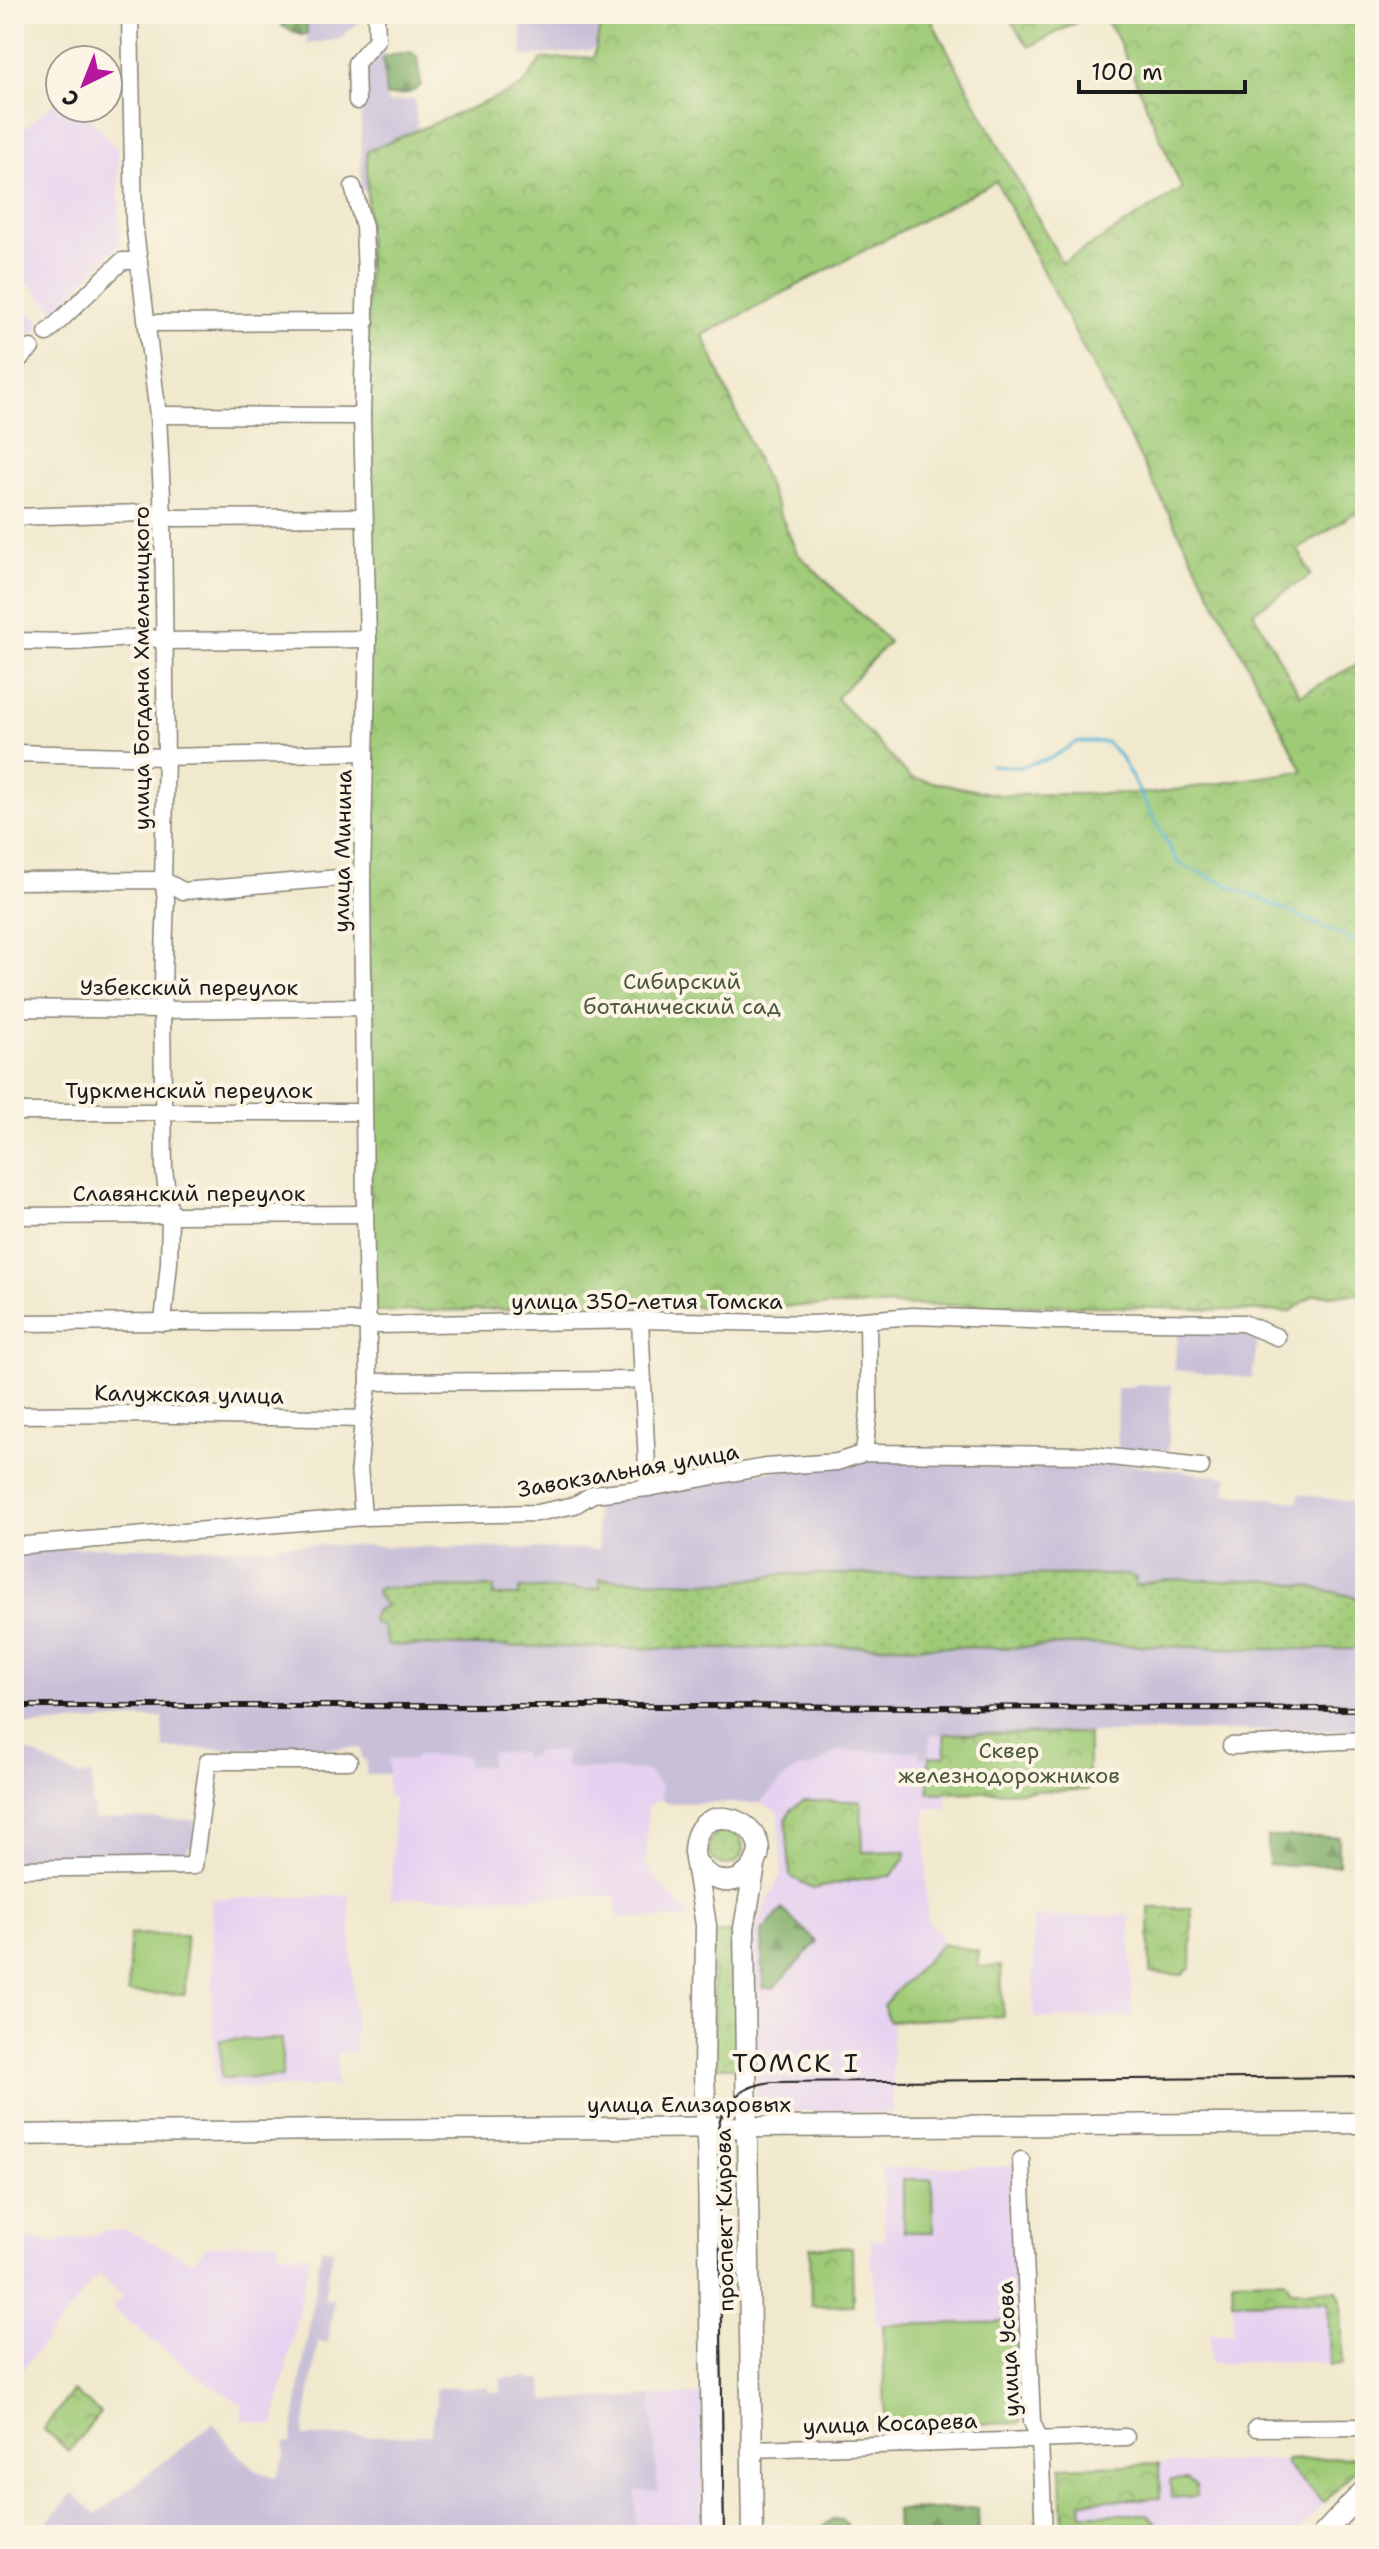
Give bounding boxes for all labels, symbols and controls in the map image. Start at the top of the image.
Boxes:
north arrow [44,44,124,124]
scale bar [1079,44,1245,94]
text: 100 m [1091,56,1163,88]
text: С [56,83,86,113]
street label: улица Богдана Хмельницкого [127,506,156,830]
street label: улица Минина [327,769,358,933]
park label: Сибирский ботанический сад [583,967,781,1021]
street label: Узбекский переулок [80,973,298,1002]
street label: Туркменский переулок [65,1076,313,1105]
street label: Славянский переулок [72,1179,306,1208]
street label: улица 350-летия Томска [511,1287,783,1316]
street label: Калужская улица [94,1378,285,1411]
street label: Завокзальная улица [515,1437,741,1504]
park label: Сквер железнодорожников [898,1736,1120,1790]
district label: ТОМСК I [732,2045,860,2080]
street label: улица Елизаровых [587,2090,791,2119]
street label: проспект Кирова [708,2128,741,2312]
street label: улица Усова [990,2280,1027,2418]
street label: улица Косарева [802,2406,978,2441]

